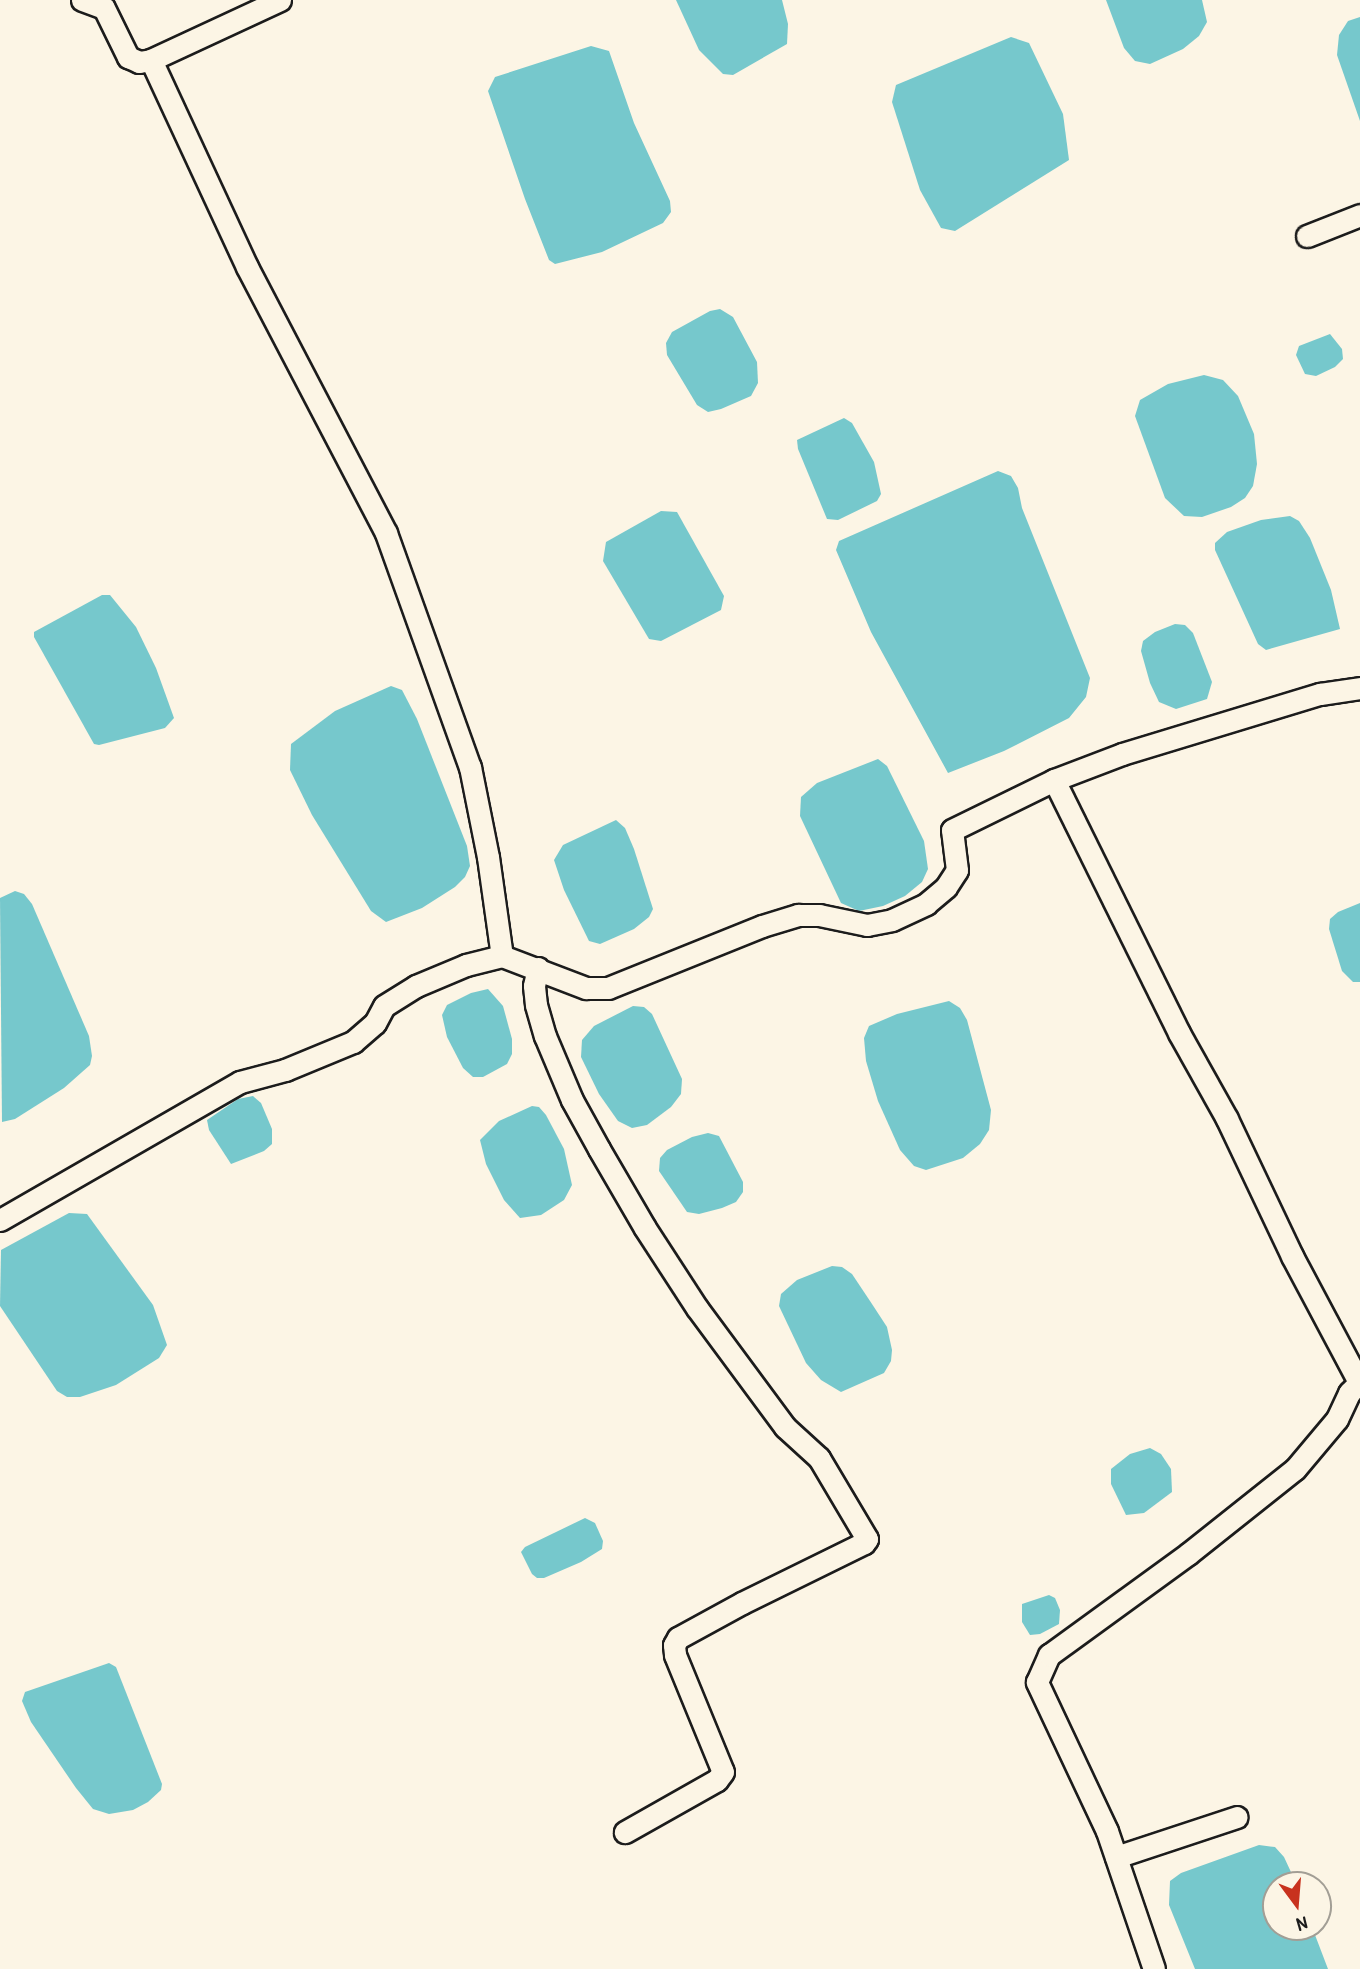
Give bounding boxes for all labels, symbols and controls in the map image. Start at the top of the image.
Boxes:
north arrow [1262,1871,1332,1941]
text: N [1294,1910,1311,1938]

